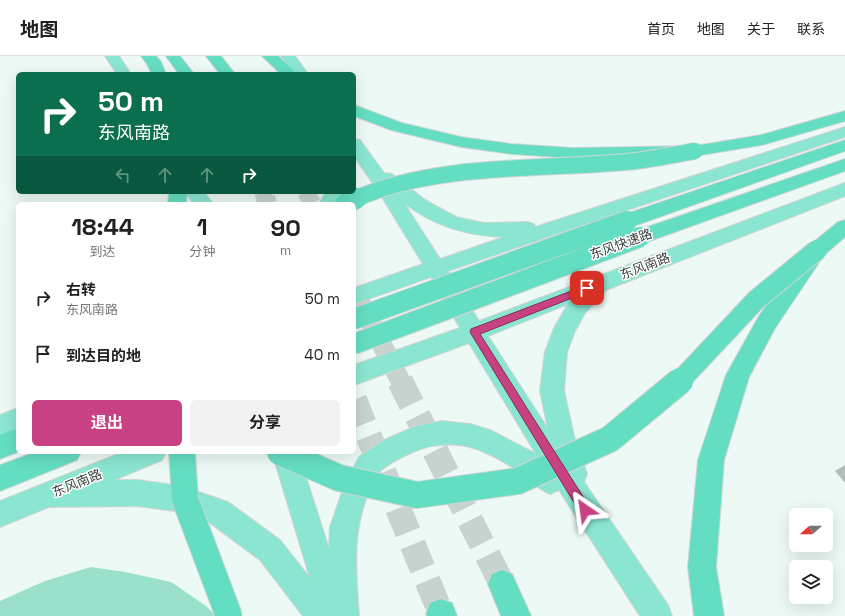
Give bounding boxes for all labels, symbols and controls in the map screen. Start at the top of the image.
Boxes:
text: 地图 [20,17,58,42]
text: 首页 [647,20,675,38]
text: 地图 [697,20,725,38]
text: 关于 [747,20,775,38]
text: 联系 [797,20,825,38]
text: 50 m [98,83,164,119]
icon: right [32,88,84,140]
text: 东风南路 [98,121,170,144]
icon: left [112,164,134,186]
icon: ahead [154,164,176,186]
icon: ahead [196,164,218,186]
icon: right [238,164,260,186]
text: 18:44 [71,211,134,242]
text: 1 [197,211,208,242]
text: 90 [270,212,301,243]
street label: 东风快速路 [588,225,654,263]
text: m [280,242,291,259]
text: 到达 [90,243,116,260]
text: 分钟 [189,243,215,260]
street label: 东风南路 [618,249,672,283]
pin [570,271,604,305]
icon: arrive [576,277,598,299]
text: 右转 [66,280,96,299]
icon: right [32,287,54,309]
text: 50 m [305,289,340,308]
text: 东风南路 [66,301,118,318]
icon: arrive [32,343,54,365]
text: 40 m [304,345,340,364]
text: 到达目的地 [66,346,141,365]
button: 退出 [32,400,182,446]
button: 分享 [190,400,340,446]
street label: 东风南路 [50,465,104,501]
position arrow [564,489,606,531]
north arrow [789,508,833,552]
map controls [789,508,833,604]
button: layers [789,560,833,604]

